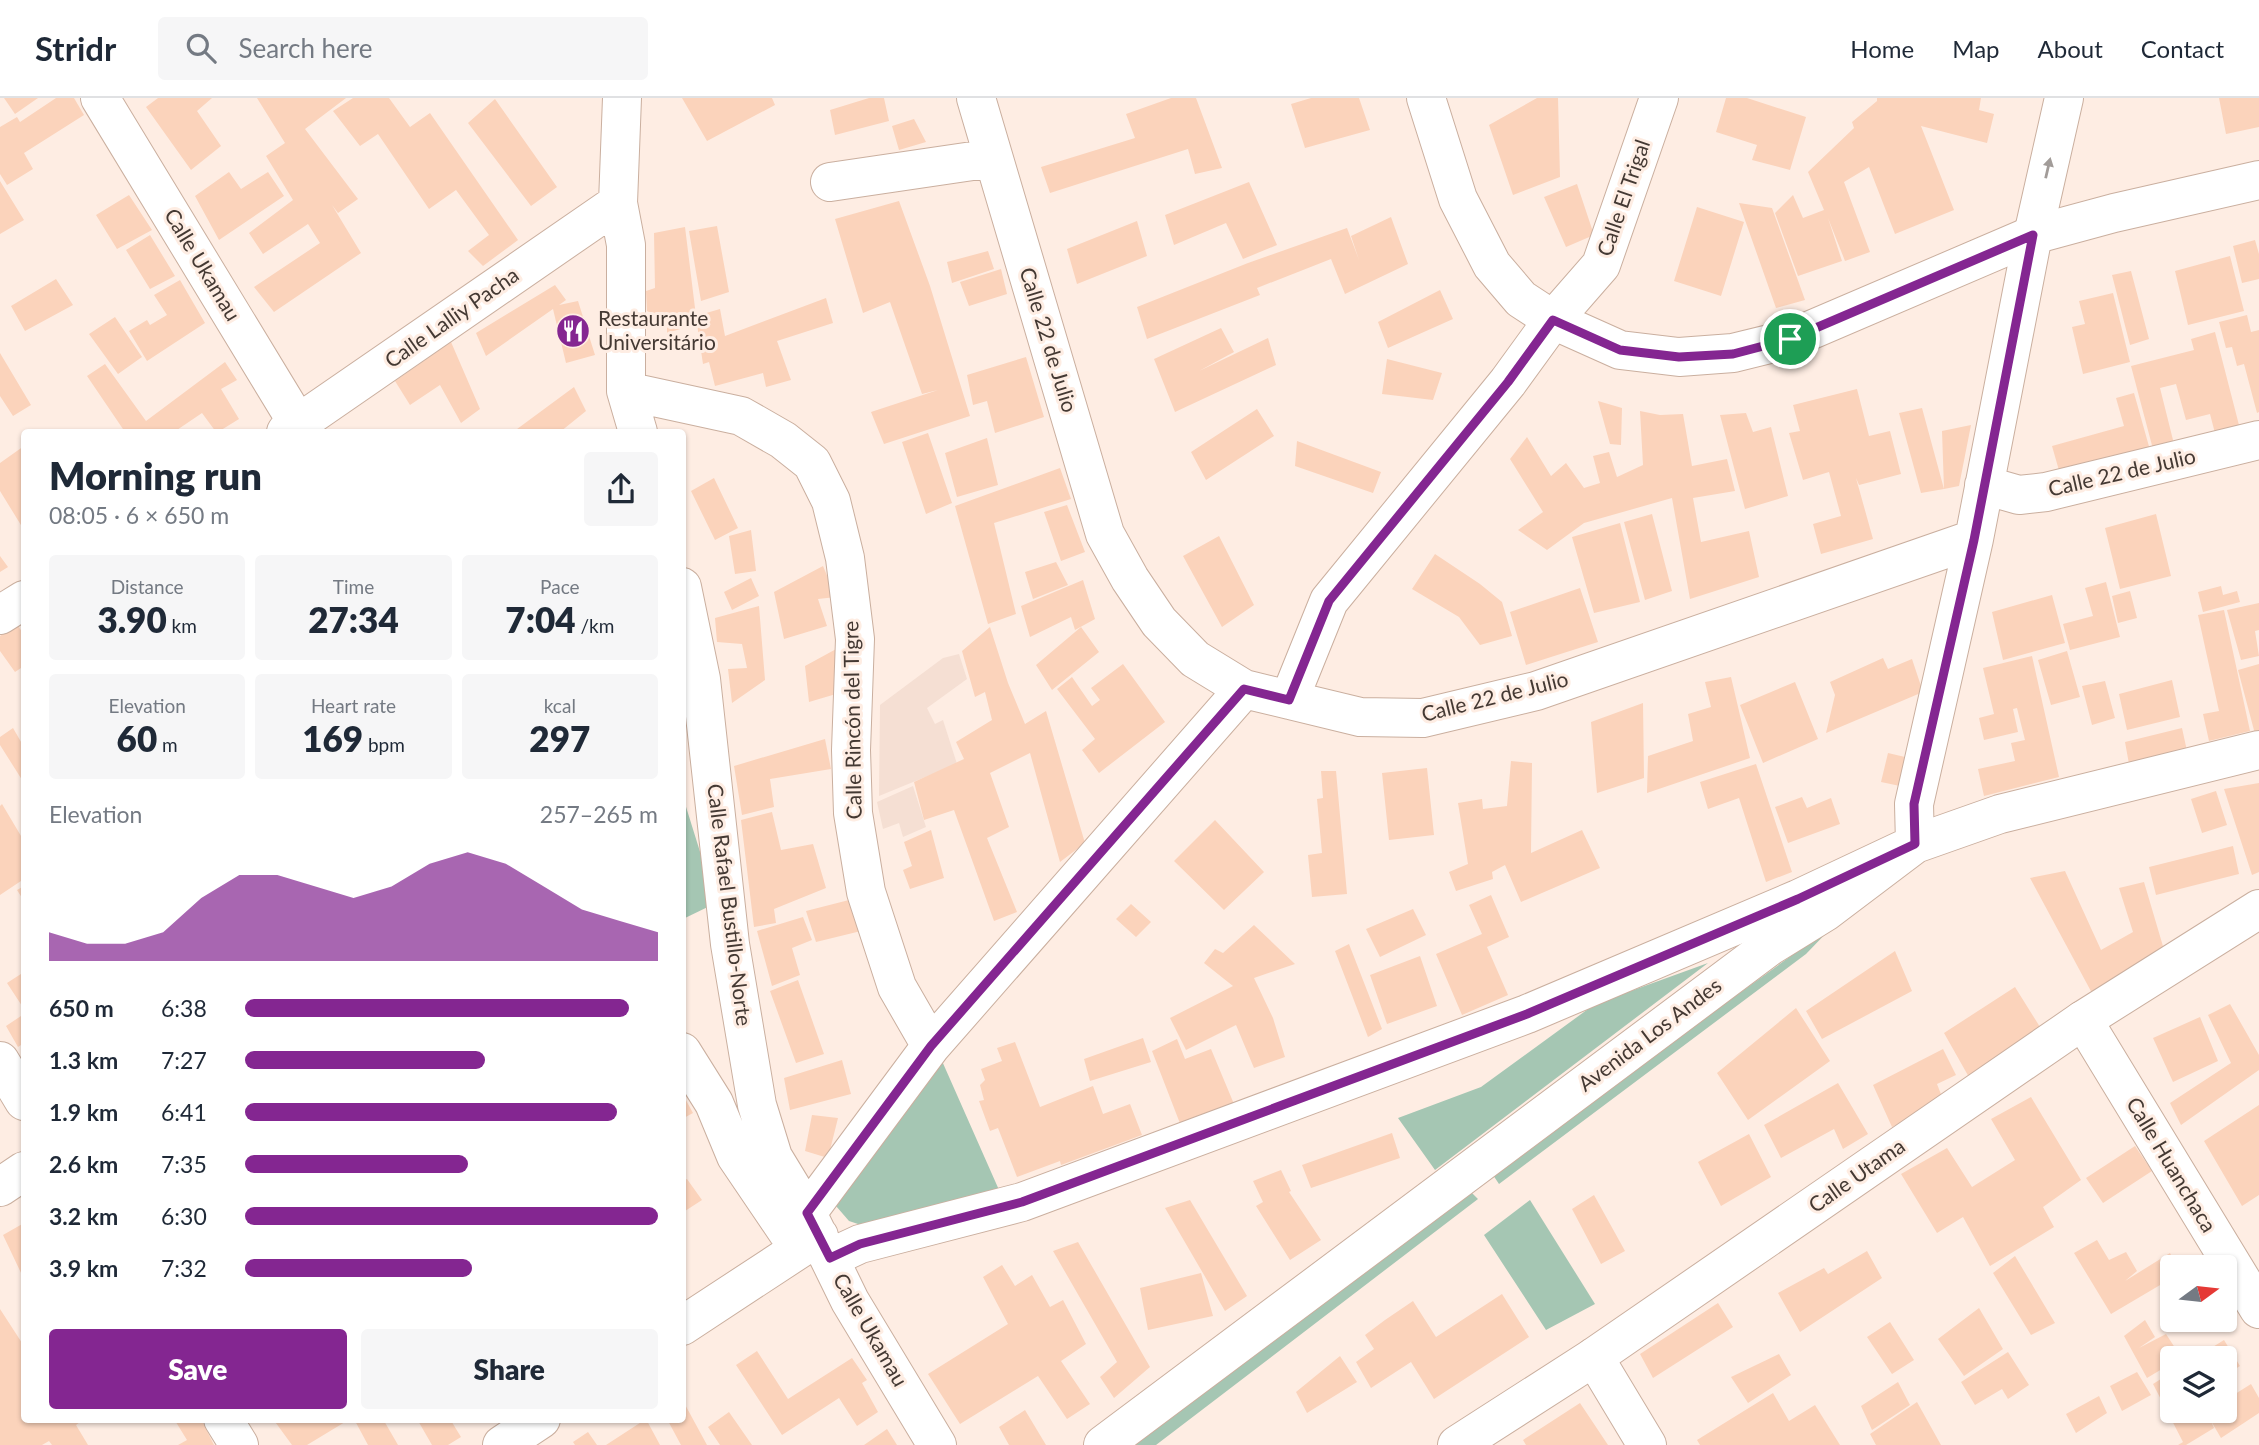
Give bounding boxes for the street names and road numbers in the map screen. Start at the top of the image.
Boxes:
street label: Calle El Trigal [1591,136,1654,259]
street label: Calle Ukamau [160,204,247,325]
street label: Calle Lalliy Pacha [379,261,523,372]
street label: Calle 22 de Julio [1015,264,1083,415]
street label: Calle 22 de Julio [2046,442,2198,501]
street label: Calle Rincón del Tigre [837,621,866,820]
street label: Calle 22 de Julio [1419,665,1571,726]
street label: Calle Rafael Bustillo-Norte [703,782,758,1027]
street label: Avenida Los Andes [1573,972,1726,1096]
street label: Calle Huanchaca [2122,1092,2222,1236]
street label: Calle Utama [1803,1132,1909,1217]
street label: Calle Ukamau [829,1268,914,1390]

